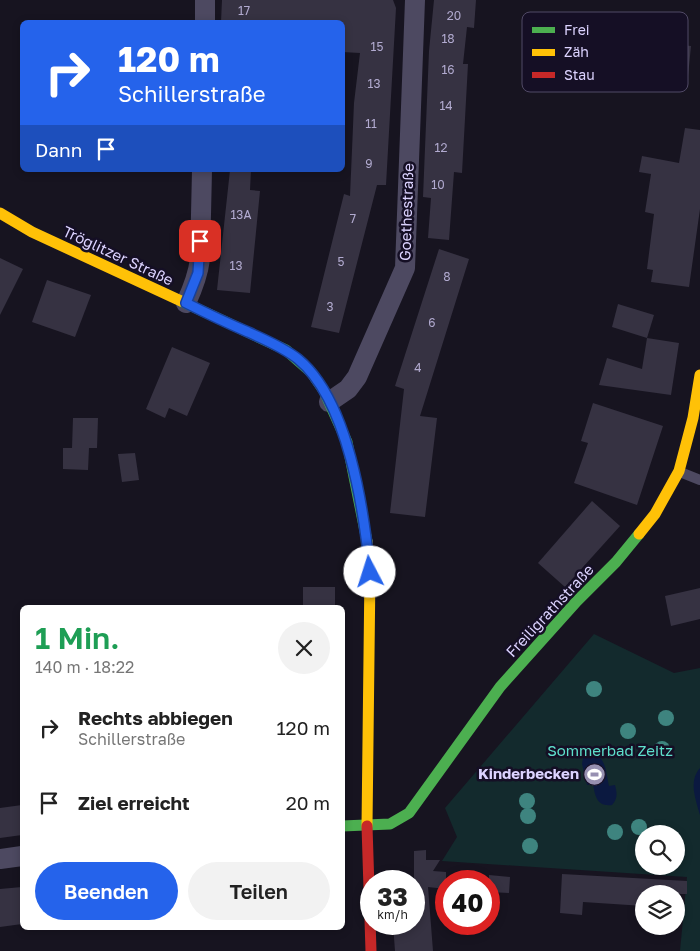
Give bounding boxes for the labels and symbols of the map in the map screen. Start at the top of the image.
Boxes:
house number: 17 [238,3,250,18]
house number: 20 [447,8,461,23]
legend [522,12,688,92]
text: Frei [564,21,590,38]
house number: 18 [441,31,455,46]
house number: 15 [371,39,383,54]
text: Zäh [564,43,589,60]
house number: 16 [441,62,455,77]
text: Stau [564,66,595,83]
house number: 13 [368,76,380,91]
house number: 14 [439,98,453,113]
house number: 11 [365,116,377,131]
house number: 12 [435,140,447,155]
house number: 9 [365,156,373,171]
street label: Goethestraße [395,163,417,261]
house number: 10 [431,177,445,192]
house number: 13A [231,207,251,222]
house number: 7 [350,211,356,226]
pin [179,220,221,262]
street label: Tröglitzer Straße [60,222,177,289]
house number: 5 [338,254,345,269]
house number: 13 [230,258,242,273]
house number: 8 [443,269,451,284]
house number: 3 [326,299,334,314]
house number: 6 [428,315,436,330]
house number: 4 [414,360,422,375]
position arrow [343,545,395,597]
street label: Freiligrathstraße [502,560,597,660]
park label: Sommerbad Zeitz [547,741,673,759]
sports icon: Kinderbecken [583,762,607,786]
place label: Kinderbecken [478,764,579,782]
speed limit sign: 40 [435,870,500,935]

